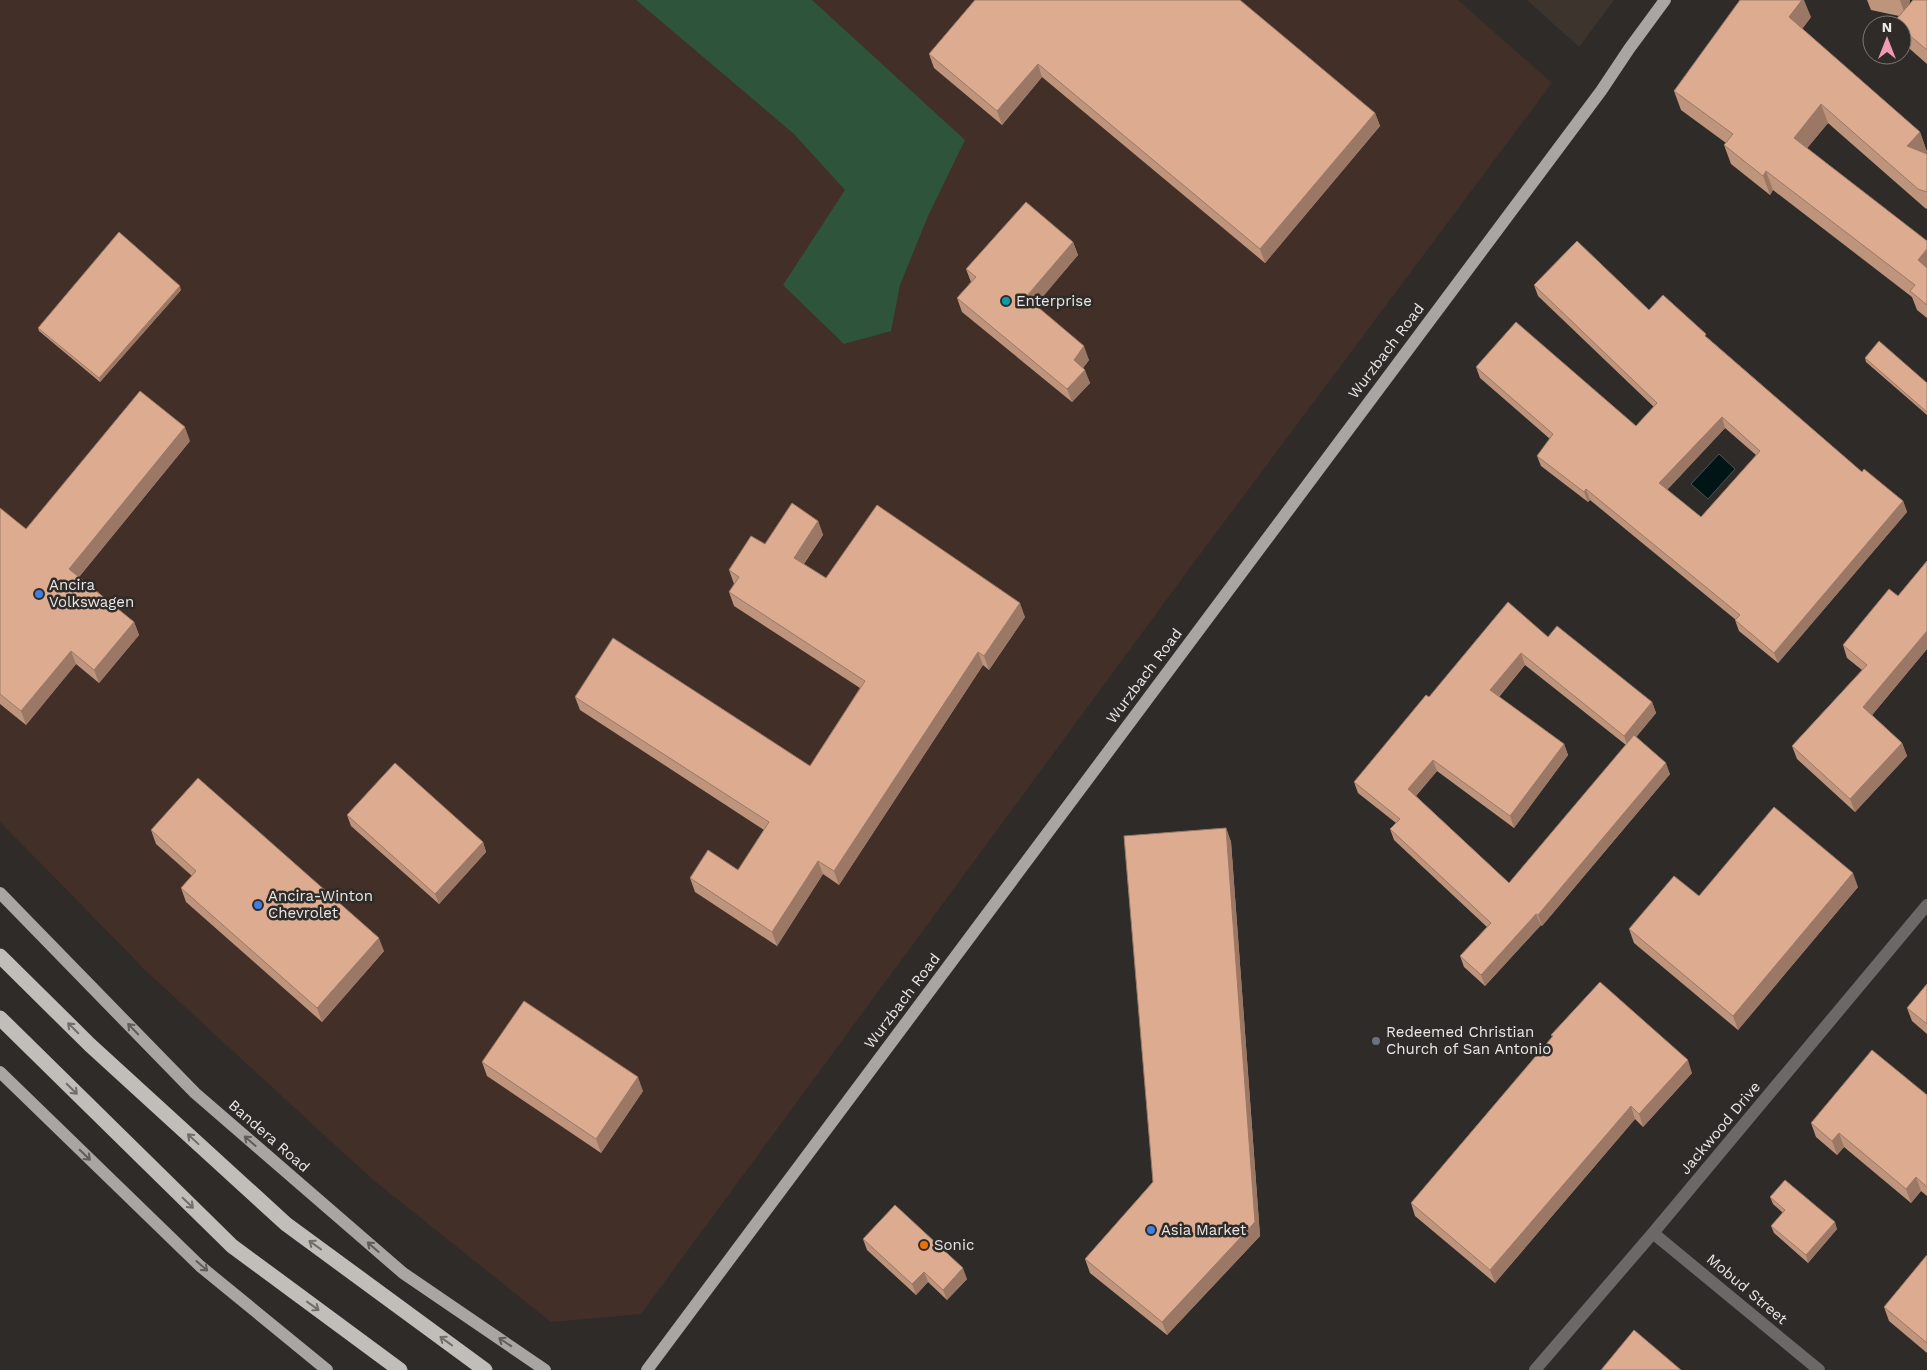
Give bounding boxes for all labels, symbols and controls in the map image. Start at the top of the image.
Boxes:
north arrow [1862,15,1912,65]
text: N [1882,19,1892,35]
place label: Enterprise [1016,292,1092,310]
marker: Enterprise [1000,295,1012,307]
street label: Wurzbach Road [1344,300,1428,402]
place label: Ancira Volkswagen [49,576,134,611]
marker: Ancira Volkswagen [33,588,45,600]
street label: Wurzbach Road [1102,625,1186,727]
place label: Ancira-Winton Chevrolet [268,887,373,922]
marker: Ancira-Winton Chevrolet [252,899,264,911]
street label: Wurzbach Road [860,950,944,1052]
one-way arrow [67,1022,80,1034]
one-way arrow [126,1023,139,1035]
place label: Redeemed Christian Church of San Antonio [1386,1023,1551,1058]
marker: Redeemed Christian Church of San Antonio [1370,1035,1382,1047]
street label: Jackwood Drive [1676,1078,1764,1178]
one-way arrow [66,1083,78,1095]
street label: Bandera Road [225,1096,313,1176]
one-way arrow [186,1133,199,1145]
one-way arrow [244,1135,257,1146]
one-way arrow [79,1149,92,1161]
one-way arrow [182,1197,194,1209]
place label: Asia Market [1161,1221,1247,1239]
marker: Asia Market [1145,1224,1157,1236]
place label: Sonic [934,1236,974,1254]
marker: Sonic [918,1239,930,1251]
one-way arrow [309,1240,322,1251]
one-way arrow [367,1241,380,1253]
street label: Mobud Street [1703,1250,1792,1328]
one-way arrow [195,1261,208,1272]
one-way arrow [306,1301,320,1311]
one-way arrow [439,1336,453,1346]
one-way arrow [498,1337,512,1347]

